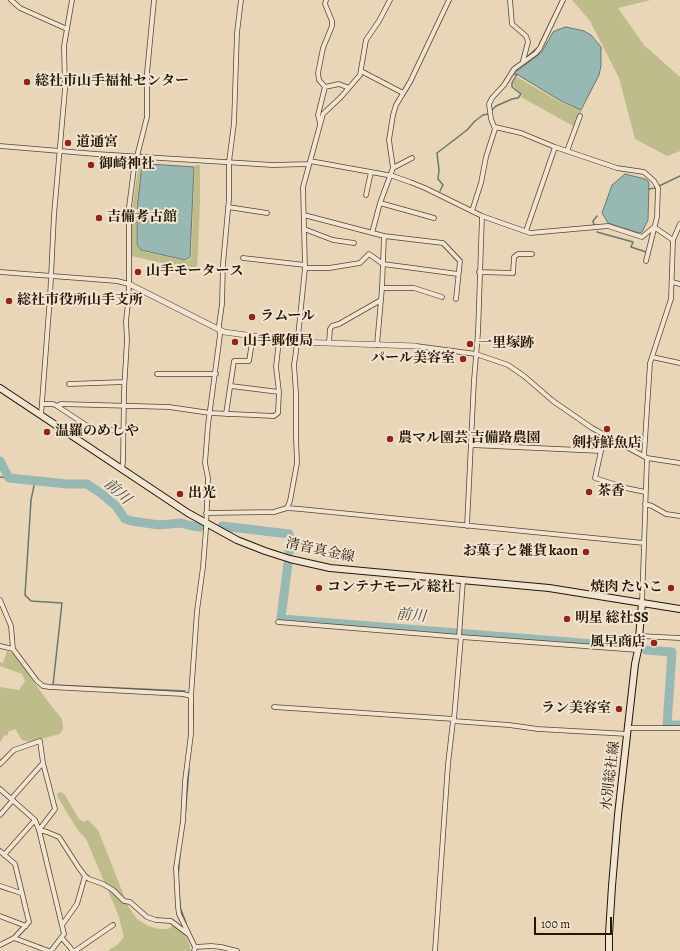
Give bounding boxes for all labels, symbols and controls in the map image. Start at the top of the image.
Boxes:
place label: 総社市山手福祉センター [35,74,189,90]
marker: 総社市山手福祉センター [22,77,32,87]
place label: 道通宮 [76,135,118,151]
marker: 道通宮 [63,138,73,148]
place label: 御崎神社 [99,157,155,173]
marker: 御崎神社 [86,160,96,170]
place label: 吉備考古館 [107,210,177,226]
marker: 吉備考古館 [94,213,104,223]
place label: 山手モータース [146,264,243,280]
marker: 山手モータース [133,267,143,277]
place label: 総社市役所山手支所 [17,293,143,309]
marker: 総社市役所山手支所 [4,296,14,306]
place label: ラムール [260,309,315,325]
marker: ラムール [247,312,257,322]
place label: 山手郵便局 [243,334,313,350]
place label: 一里塚跡 [478,336,534,352]
marker: 山手郵便局 [230,337,240,347]
marker: 一里塚跡 [465,339,475,349]
place label: パール美容室 [371,351,455,367]
marker: パール美容室 [458,354,468,364]
place label: 温羅のめしや [55,424,139,440]
marker: 剣持鮮魚店 [602,424,612,434]
marker: 温羅のめしや [42,427,52,437]
place label: 農マル園芸 吉備路農園 [398,431,540,447]
marker: 農マル園芸 吉備路農園 [385,434,395,444]
place label: 剣持鮮魚店 [572,436,642,452]
water label: 前川 [100,475,134,509]
place label: 茶香 [597,484,625,500]
place label: 出光 [188,486,216,502]
marker: 茶香 [584,487,594,497]
marker: 出光 [175,489,185,499]
street label: 清音真金線 [284,536,356,566]
place label: お菓子と雑貨 kaon [463,544,578,560]
marker: お菓子と雑貨 kaon [581,547,591,557]
place label: コンテナモール 総社 [327,580,455,596]
place label: 焼肉 たいこ [591,580,663,596]
marker: コンテナモール 総社 [314,583,324,593]
marker: 焼肉 たいこ [666,583,676,593]
water label: 前川 [395,606,427,626]
place label: 明星 総社SS [575,611,649,627]
marker: 明星 総社SS [562,614,572,624]
place label: 風早商店 [590,635,646,651]
marker: 風早商店 [649,638,659,648]
place label: ラン美容室 [541,701,611,717]
marker: ラン美容室 [614,704,624,714]
street label: 水別総社線 [598,740,624,812]
scale bar [536,909,614,935]
text: 100 m [541,916,570,932]

